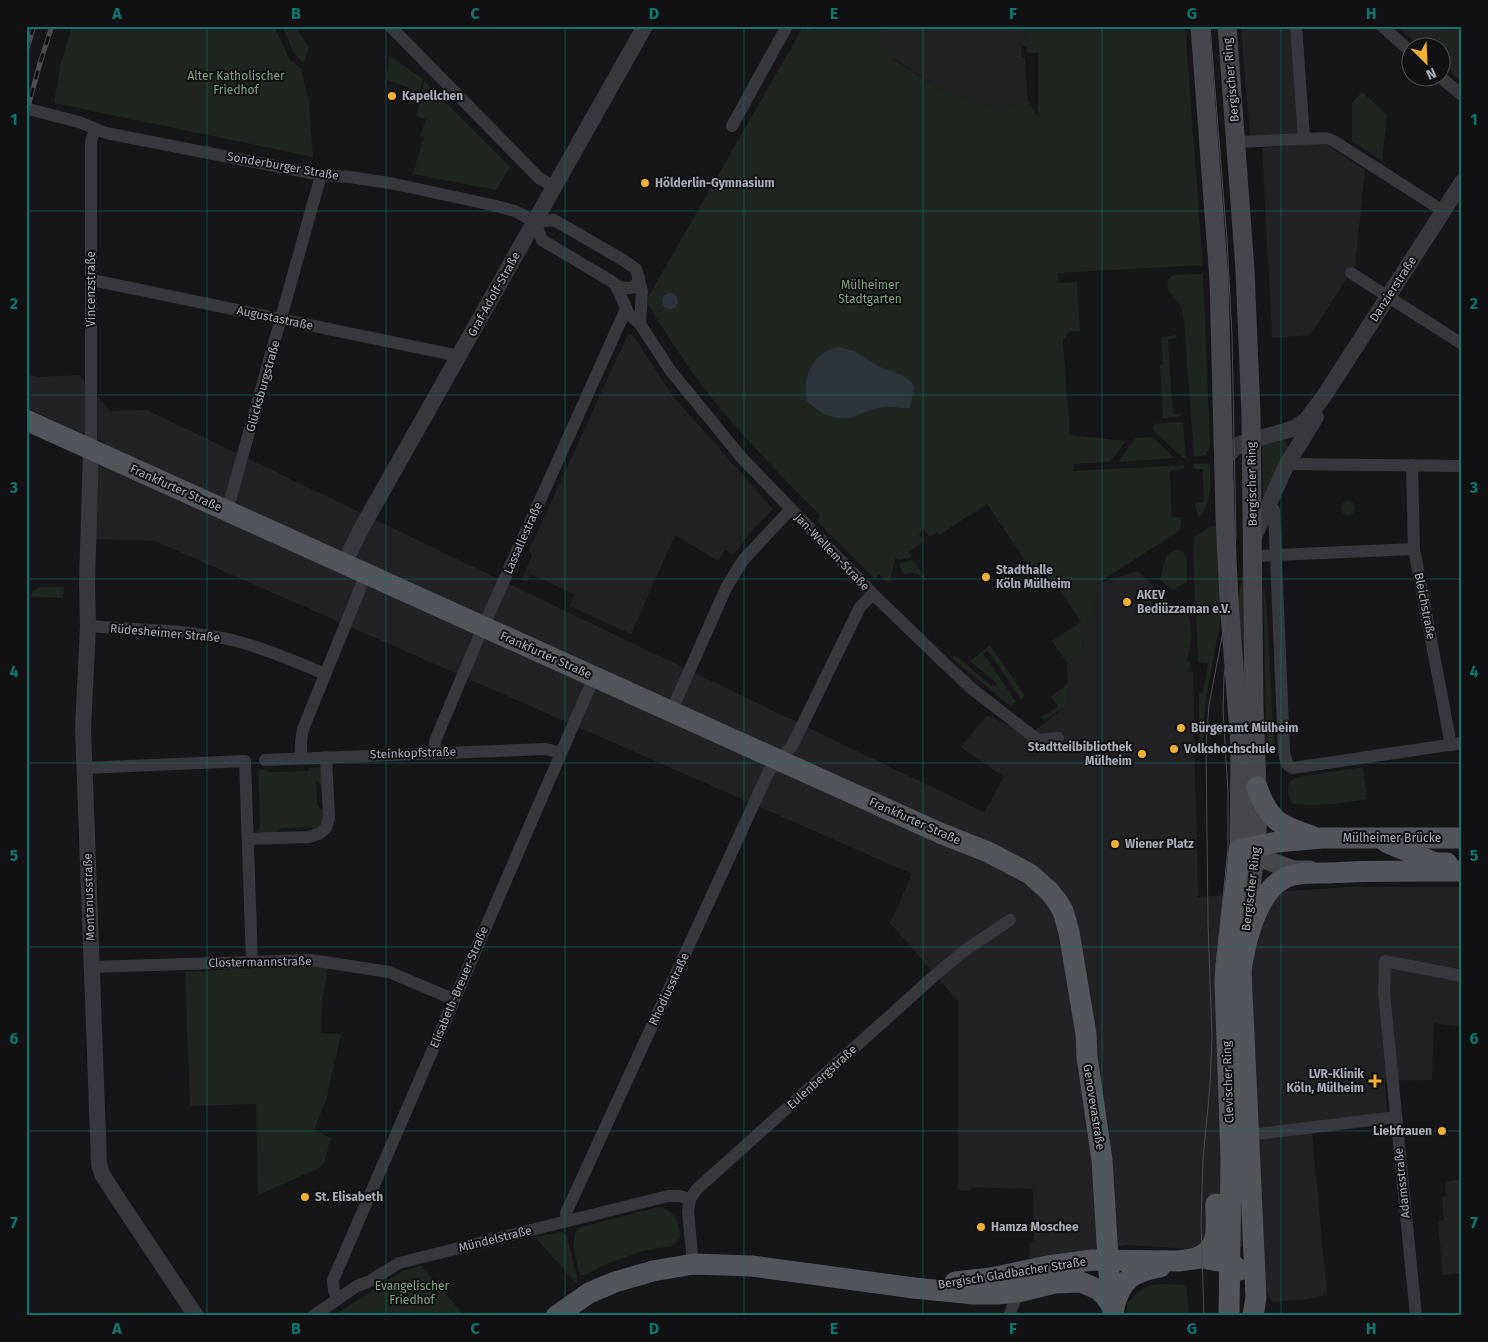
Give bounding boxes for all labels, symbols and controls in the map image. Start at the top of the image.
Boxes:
text: A [111,4,122,23]
text: B [291,4,301,23]
text: C [470,4,480,23]
text: D [649,4,659,23]
text: E [830,4,838,23]
text: F [1009,4,1017,23]
text: G [1187,4,1197,23]
text: H [1366,4,1376,23]
street label: Bergischer Ring [1220,37,1242,123]
north arrow [1400,38,1450,88]
text: N [1423,64,1439,83]
park label: Alter Katholischer Friedhof [187,69,285,97]
place label: Kapellchen [402,89,463,103]
marker: Kapellchen [386,90,398,102]
text: 1 [10,110,18,129]
text: 1 [1470,110,1478,129]
street label: Sonderburger Straße [226,149,340,183]
place label: Hölderlin-Gymnasium [655,176,775,190]
marker: Hölderlin-Gymnasium [639,177,651,189]
street label: Graf-Adolf-Straße [465,249,523,339]
street label: Vincenzstraße [84,251,98,327]
street label: Danzierstraße [1367,254,1419,324]
park label: Mülheimer Stadtgarten [838,278,902,306]
text: 2 [10,294,18,313]
text: 2 [1470,294,1478,313]
street label: Augustastraße [236,303,314,333]
street label: Glücksburgstraße [243,339,283,433]
street label: Bergischer Ring [1244,441,1260,526]
street label: Frankfurter Straße [128,462,224,514]
text: 3 [9,478,18,497]
text: 3 [1469,478,1478,497]
street label: Lassallestraße [501,500,545,576]
street label: Jan-Wellem-Straße [792,511,872,593]
place label: Stadthalle Köln Mülheim [996,563,1071,591]
marker: Stadthalle Köln Mülheim [980,571,992,583]
street label: Bleichstraße [1412,571,1438,641]
place label: AKEV Bediüzzaman e.V. [1136,588,1230,616]
marker: AKEV Bediüzzaman e.V. [1121,596,1133,608]
street label: Rüdesheimer Straße [109,621,221,645]
street label: Frankfurter Straße [498,629,594,681]
text: 4 [9,662,19,681]
text: 4 [1469,662,1479,681]
place label: Bürgeramt Mülheim [1191,721,1298,735]
marker: Bürgeramt Mülheim [1175,722,1187,734]
place label: Stadtteilbibliothek Mülheim [1028,740,1132,768]
place label: Volkshochschule [1183,742,1276,756]
marker: Volkshochschule [1168,743,1180,755]
street label: Steinkopfstraße [370,745,456,761]
marker: Stadtteilbibliothek Mülheim [1136,748,1148,760]
street label: Frankfurter Straße [867,795,963,847]
street label: Mülheimer Brücke [1343,831,1441,845]
place label: Wiener Platz [1125,837,1194,851]
marker: Wiener Platz [1109,838,1121,850]
street label: Bergischer Ring [1239,845,1263,932]
text: 5 [10,846,19,865]
text: 5 [1470,846,1479,865]
street label: Montanusstraße [80,853,98,941]
street label: Elisabeth-Breuer-Straße [427,924,491,1050]
street label: Rhodiusstraße [646,950,692,1028]
street label: Clostermannstraße [208,954,312,970]
text: 6 [9,1029,19,1048]
text: 6 [1469,1029,1479,1048]
street label: Clevischer Ring [1220,1040,1236,1123]
street label: Eulenbergstraße [784,1042,860,1112]
street label: Genovevastraße [1080,1063,1108,1151]
place label: LVR-Klinik Köln, Mülheim [1286,1067,1364,1095]
marker: LVR-Klinik Köln, Mülheim [1368,1074,1382,1088]
place label: Liebfrauen [1373,1124,1432,1138]
marker: Liebfrauen [1436,1125,1448,1137]
street label: Adamsstraße [1391,1147,1413,1219]
place label: St. Elisabeth [315,1190,383,1204]
marker: St. Elisabeth [299,1191,311,1203]
text: 7 [10,1213,18,1232]
text: 7 [1470,1213,1478,1232]
place label: Hamza Moschee [991,1220,1079,1234]
marker: Hamza Moschee [975,1221,987,1233]
street label: Mündelstraße [457,1223,533,1255]
street label: Bergisch Gladbacher Straße [937,1254,1087,1292]
park label: Evangelischer Friedhof [375,1279,450,1307]
text: A [111,1319,122,1338]
text: B [291,1319,301,1338]
text: C [470,1319,480,1338]
text: D [649,1319,659,1338]
text: E [830,1319,838,1338]
text: F [1009,1319,1017,1338]
text: G [1187,1319,1197,1338]
text: H [1366,1319,1376,1338]

